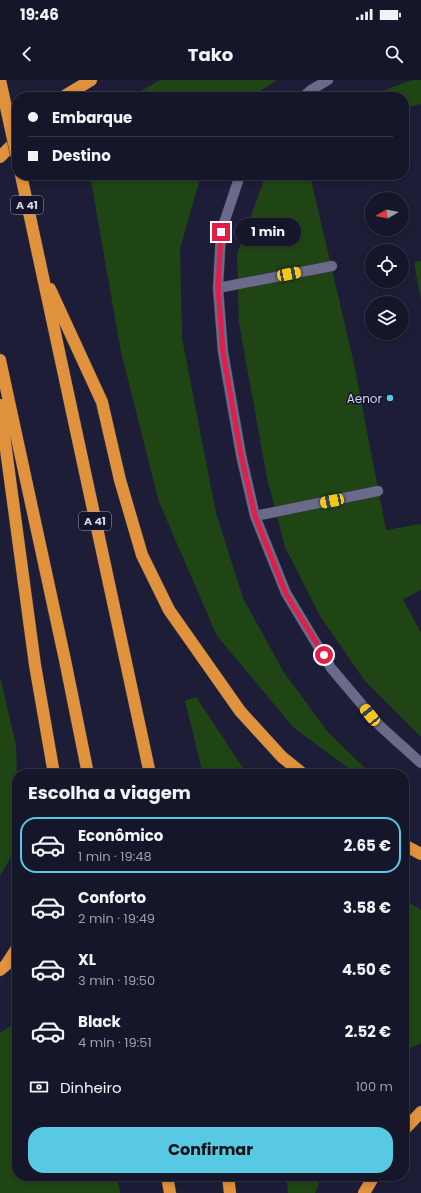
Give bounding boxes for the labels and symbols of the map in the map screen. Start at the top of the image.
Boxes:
north arrow [365,192,409,236]
road number: A 41 [11,196,43,214]
callout: 1 min [235,218,301,246]
route end [212,223,230,241]
car [276,266,302,282]
place label: Aenor [347,390,383,407]
marker: Aenor [385,393,395,403]
car [319,493,345,509]
road number: A 41 [79,512,111,530]
route start [315,646,333,664]
car [358,702,382,728]

